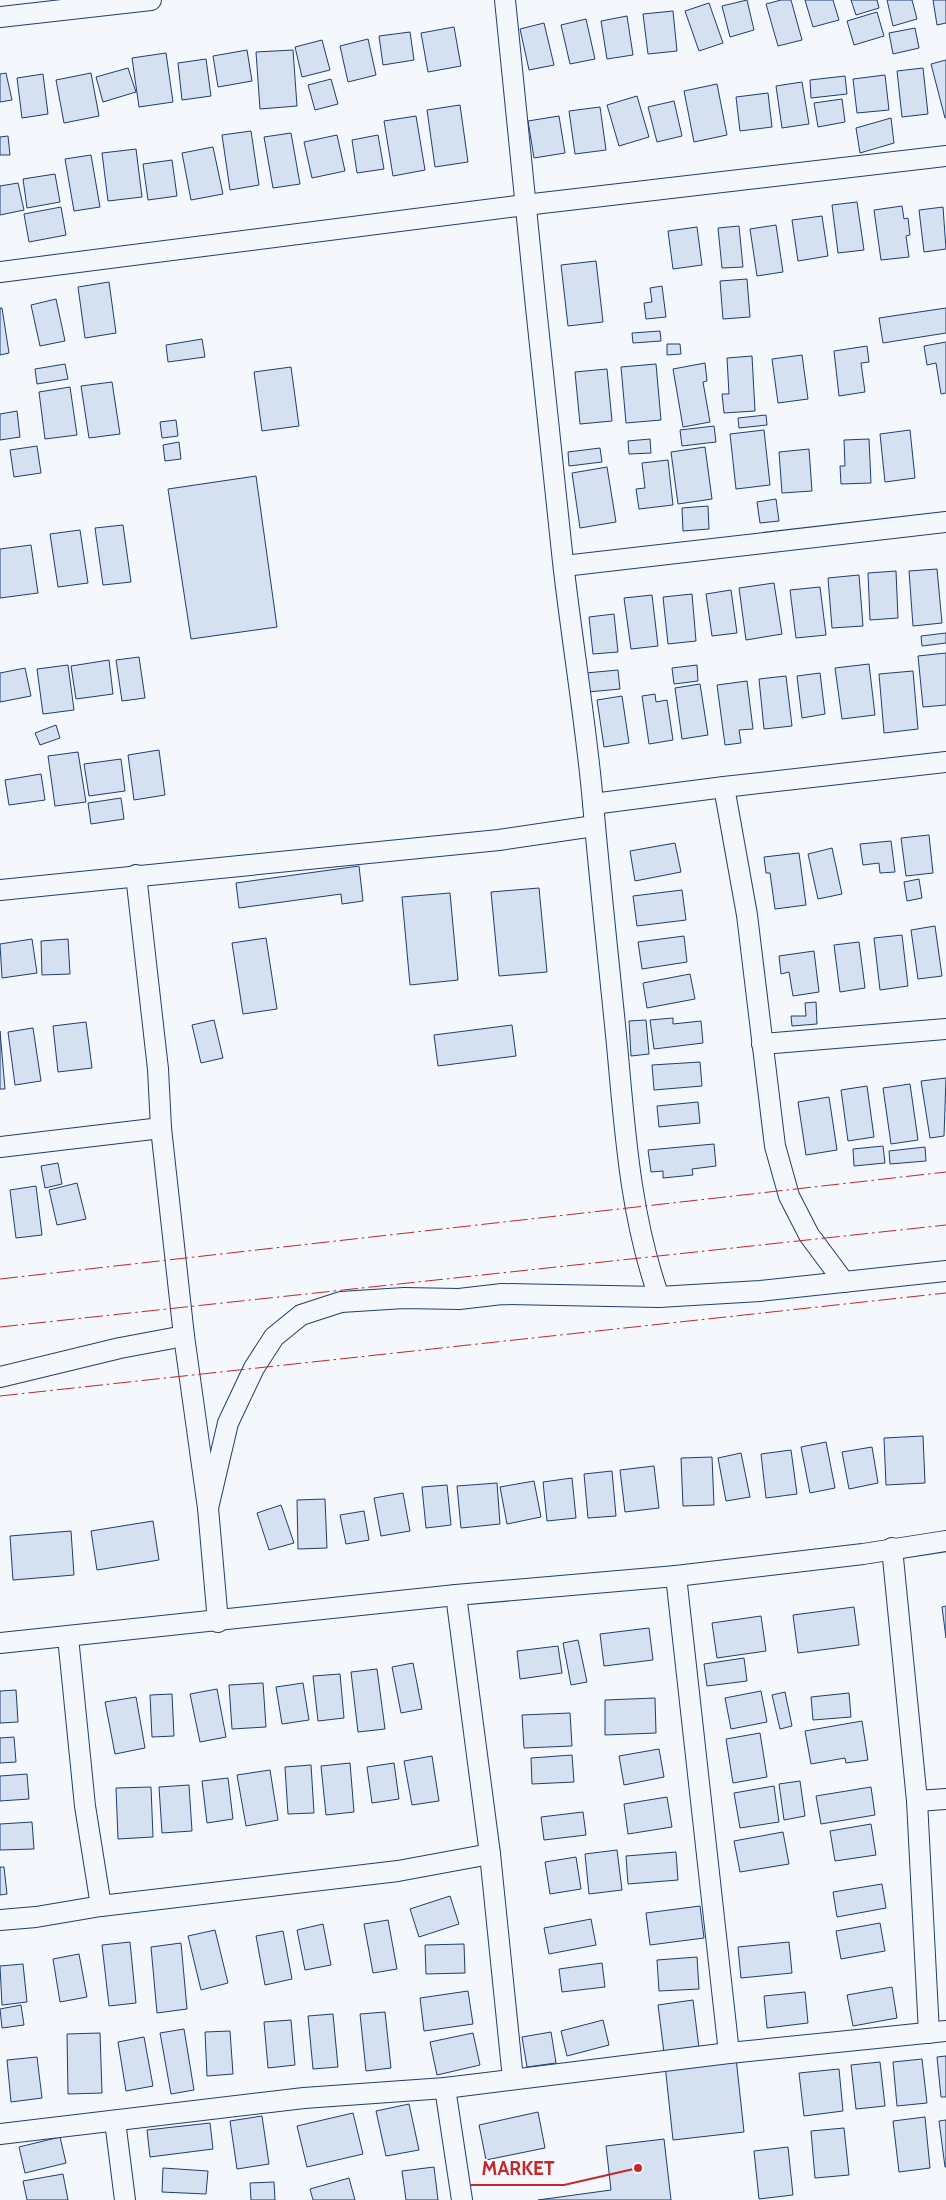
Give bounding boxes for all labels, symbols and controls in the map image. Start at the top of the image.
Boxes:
callout: MARKET [471,2151,564,2185]
text: MARKET [482,2157,555,2180]

